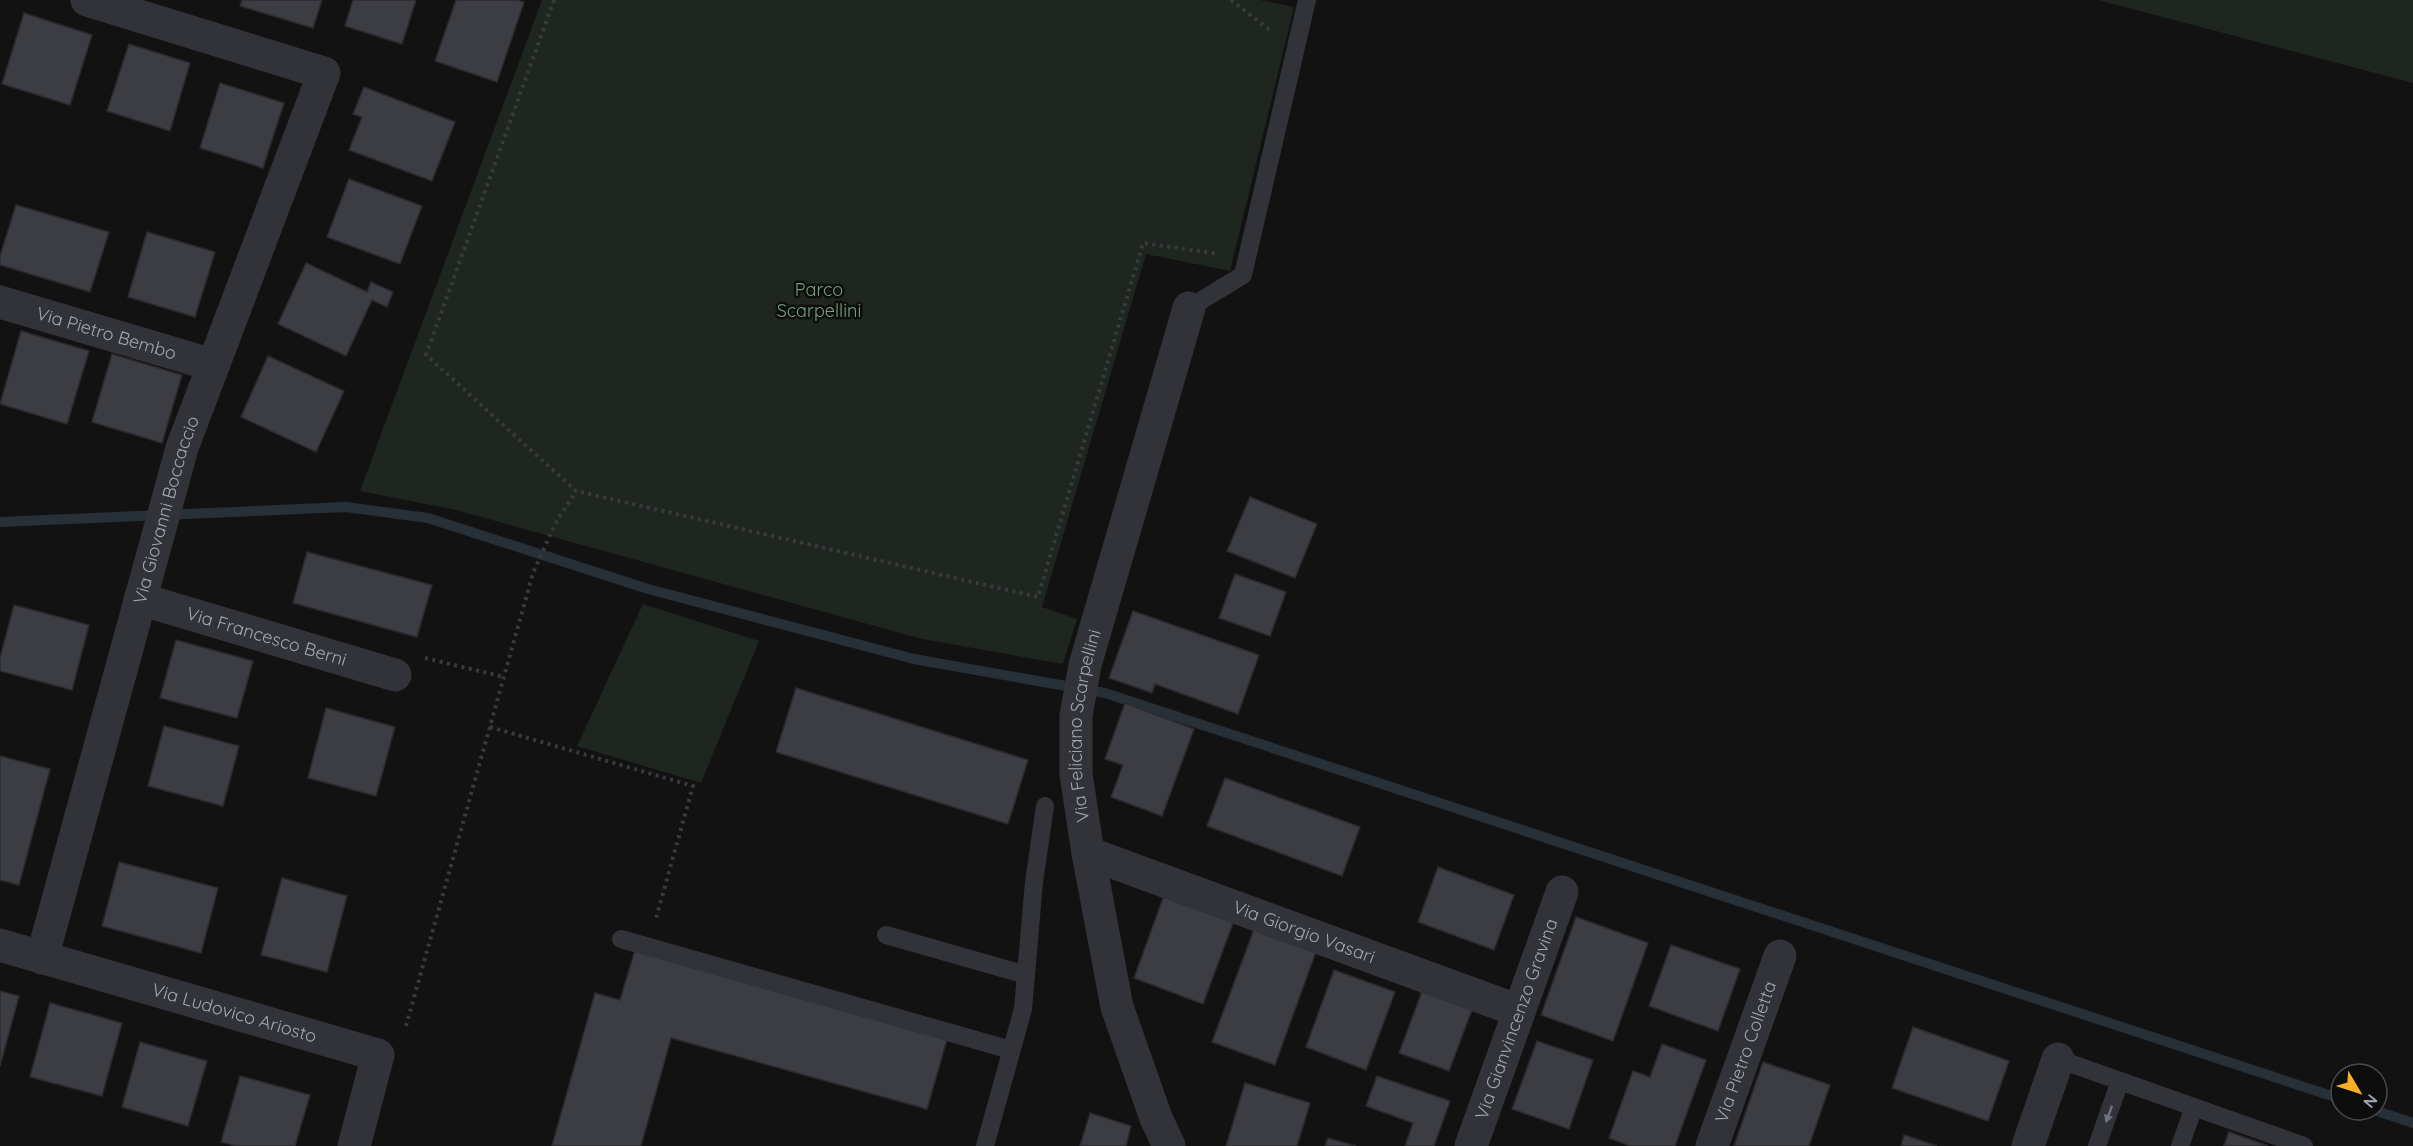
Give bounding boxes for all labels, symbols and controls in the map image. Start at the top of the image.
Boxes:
park label: Parco Scarpellini [777,278,861,322]
street label: Via Pietro Bembo [34,301,179,365]
street label: Via Giovanni Boccaccio [128,413,204,606]
street label: Via Francesco Berni [184,602,349,671]
street label: Via Feliciano Scarpellini [1064,627,1106,824]
street label: Via Giorgio Vasari [1230,895,1378,968]
street label: Via Gianvincenzo Gravina [1469,915,1563,1122]
street label: Via Ludovico Ariosto [149,978,319,1048]
street label: Via Pietro Colletta [1709,978,1781,1126]
north arrow [2329,1062,2389,1122]
text: N [2359,1091,2382,1112]
one-way arrow [2103,1105,2113,1123]

